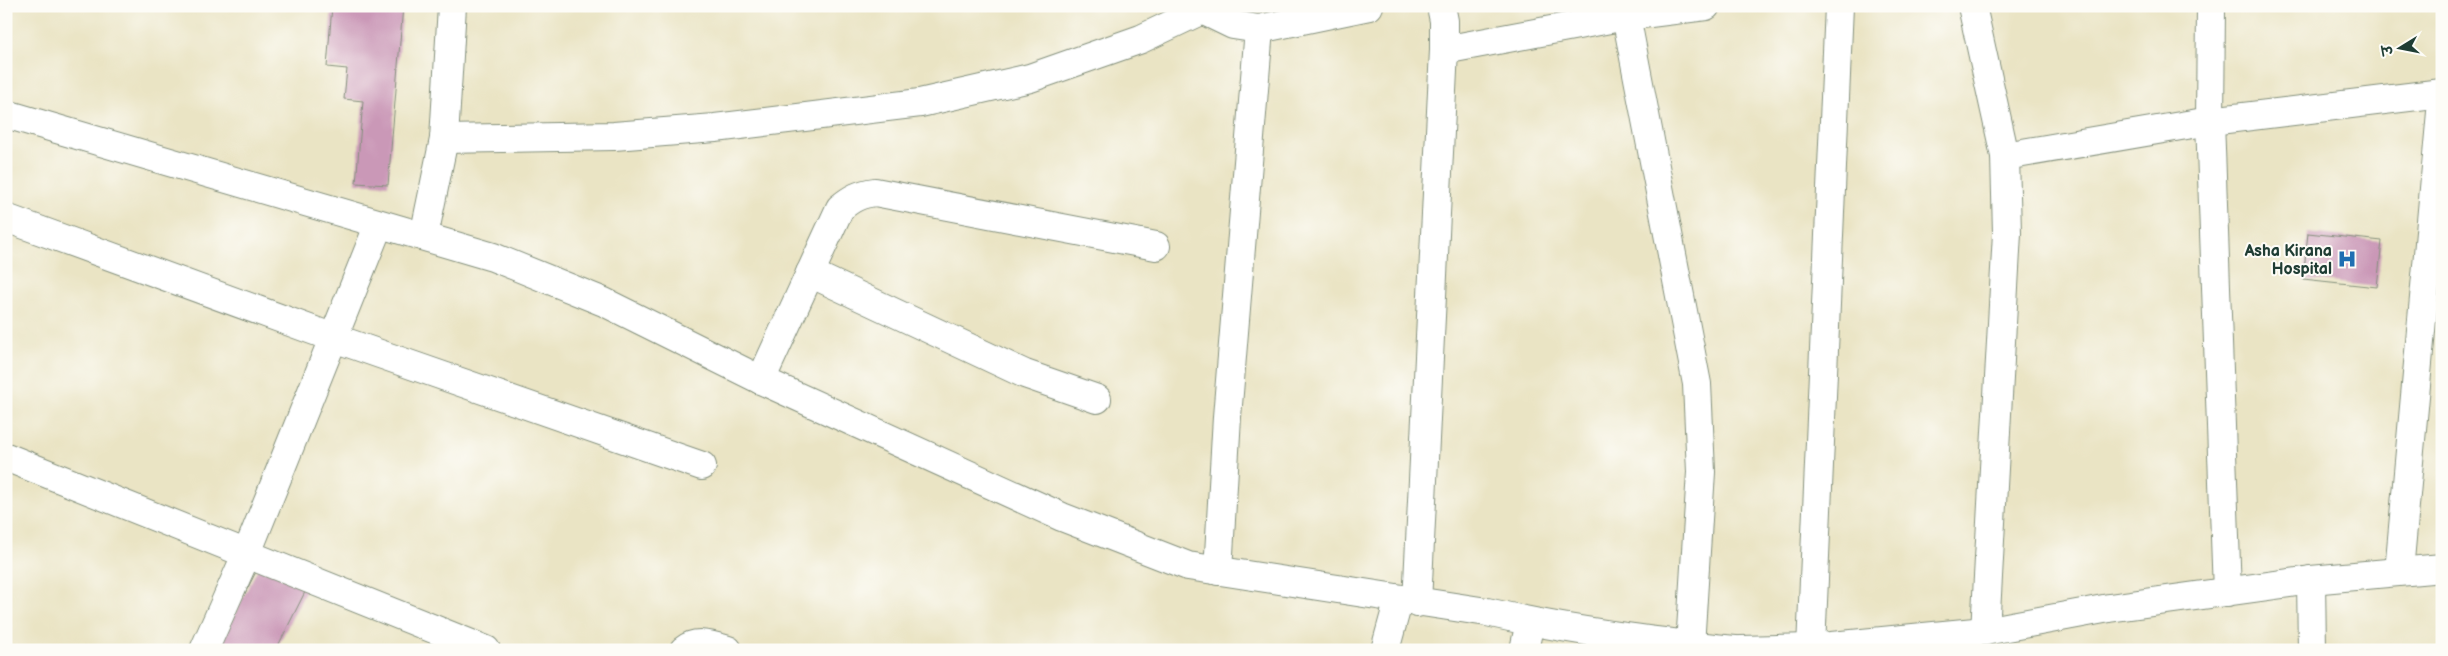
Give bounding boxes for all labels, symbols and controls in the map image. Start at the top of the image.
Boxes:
north arrow [2376,22,2426,72]
text: उ [2378,42,2397,58]
place label: Asha Kirana Hospital [2244,242,2332,279]
hospital icon: Asha Kirana Hospital [2336,248,2358,270]

